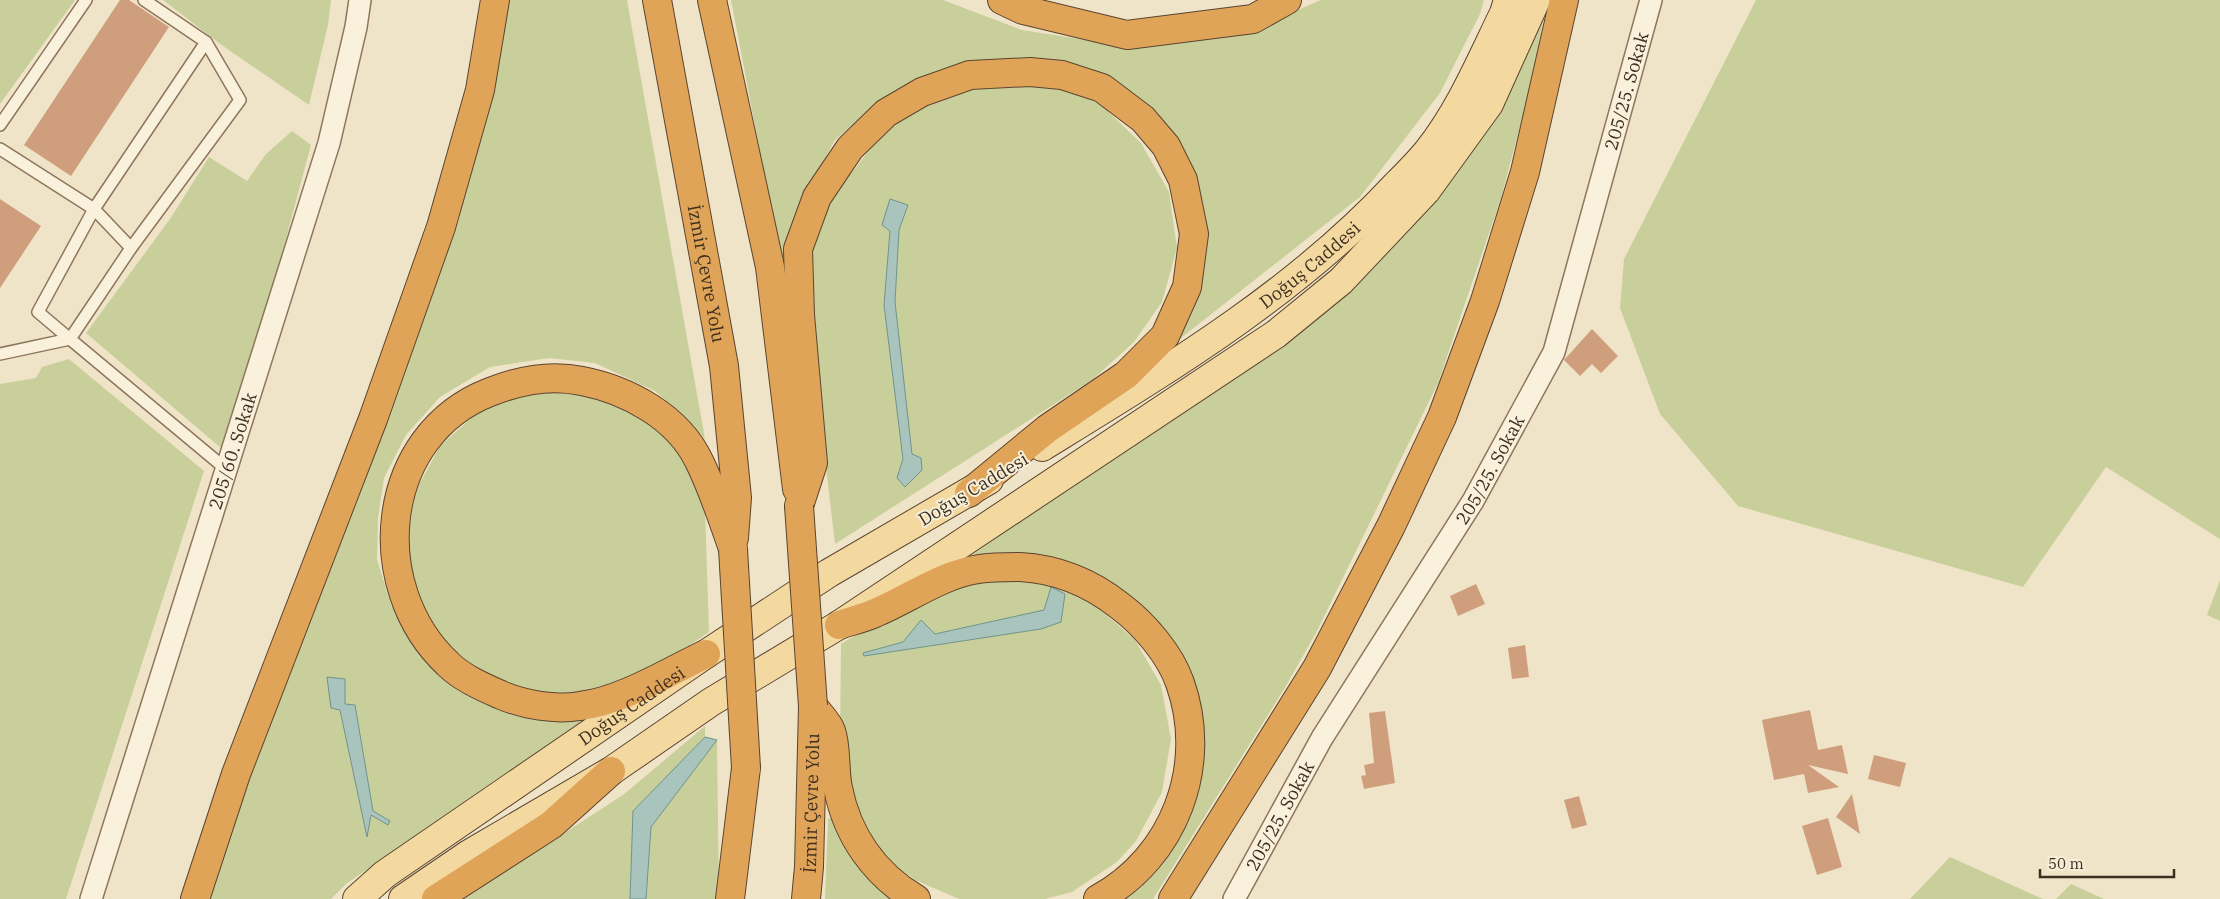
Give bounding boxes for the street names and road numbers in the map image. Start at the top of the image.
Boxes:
street label: 205/25. Sokak [1599,29,1653,152]
street label: İzmir Çevre Yolu [683,203,731,344]
street label: Doğuş Caddesi [1254,216,1365,313]
street label: 205/60. Sokak [203,389,261,512]
street label: 205/25. Sokak [1450,411,1529,528]
street label: Doğuş Caddesi [914,447,1032,531]
street label: Doğuş Caddesi [573,660,689,750]
street label: İzmir Çevre Yolu [797,733,824,874]
street label: 205/25. Sokak [1240,756,1319,874]

